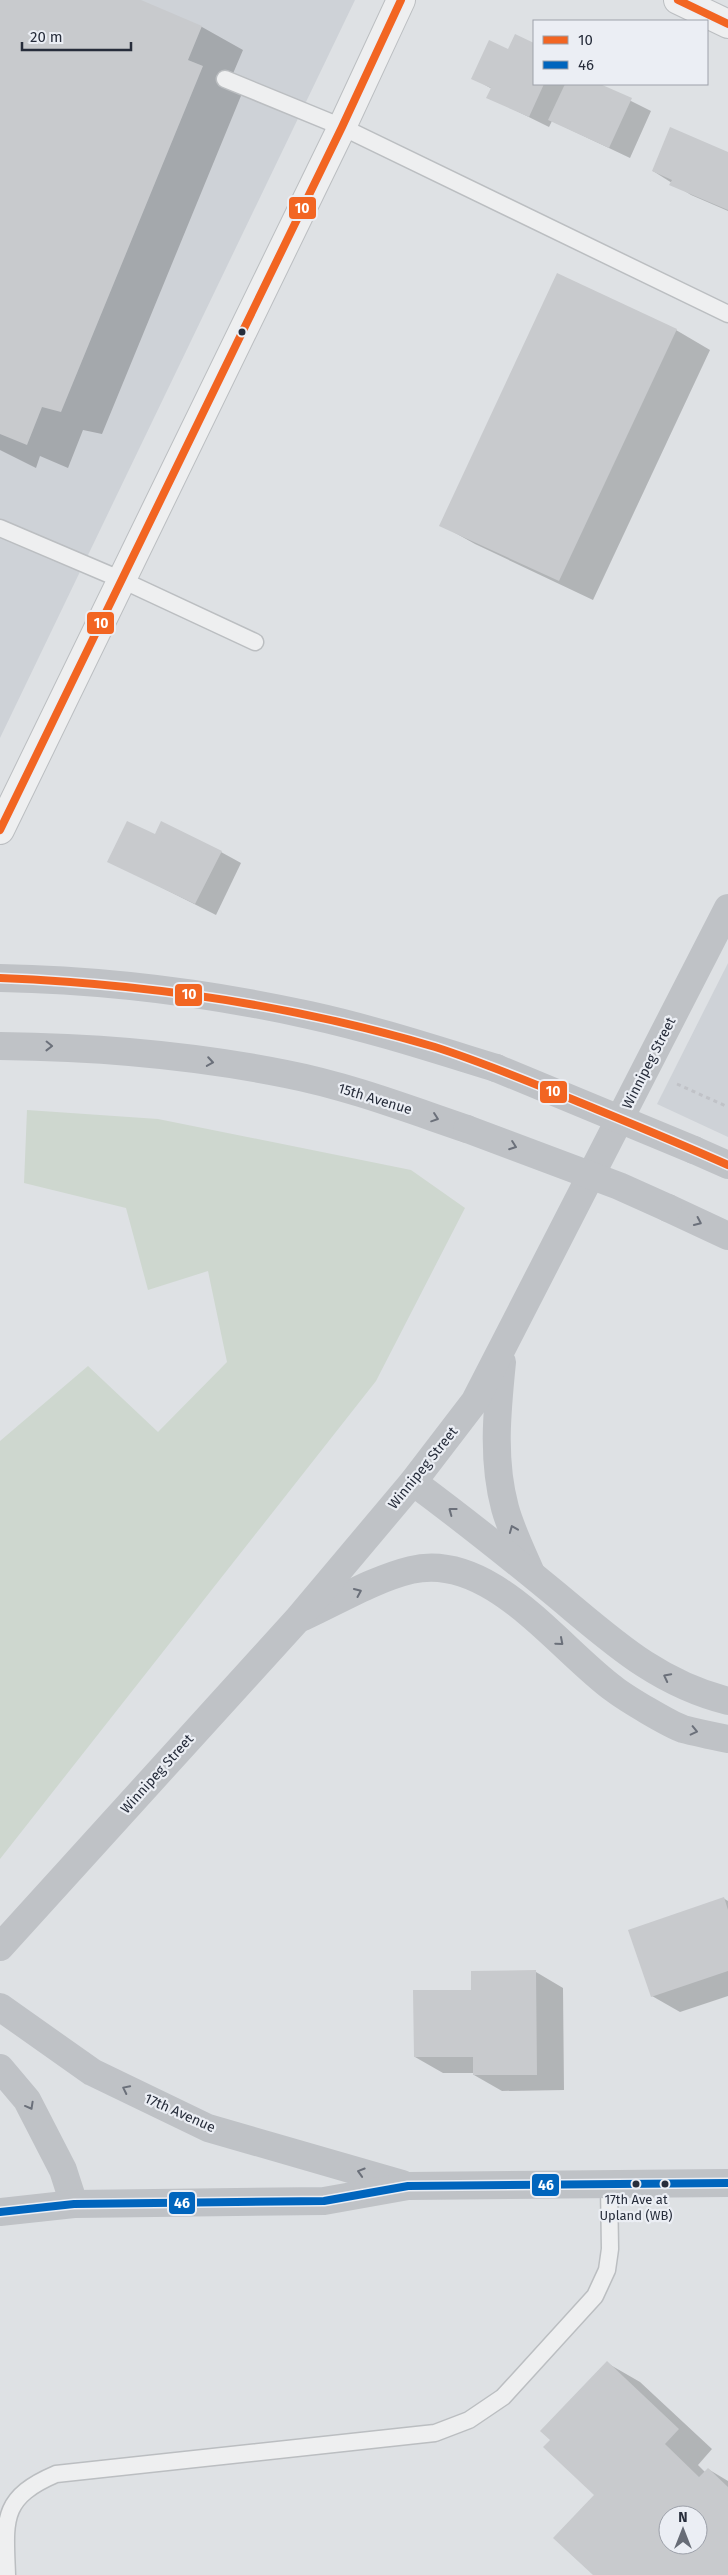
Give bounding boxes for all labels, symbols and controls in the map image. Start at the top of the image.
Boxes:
scale bar [22,20,131,52]
legend [533,20,708,85]
text: 20 m [30,28,63,46]
text: 10 [578,31,593,49]
text: 46 [578,56,594,74]
line badge: 10 [288,196,317,220]
text: 10 [295,200,309,217]
unlabelled marker [237,327,247,337]
line badge: 10 [86,611,115,635]
text: 10 [94,615,108,632]
line badge: 10 [174,983,203,1007]
text: 10 [182,986,196,1003]
street label: Winnipeg Street [619,1013,680,1112]
one-way arrow [45,1041,53,1051]
one-way arrow [206,1057,215,1067]
street label: 15th Avenue [336,1080,414,1118]
line badge: 10 [539,1080,568,1104]
text: 10 [546,1083,560,1100]
one-way arrow [431,1112,439,1122]
one-way arrow [508,1140,516,1150]
one-way arrow [693,1216,702,1227]
street label: Winnipeg Street [385,1423,462,1513]
one-way arrow [448,1508,458,1517]
one-way arrow [509,1525,519,1534]
one-way arrow [352,1589,361,1599]
one-way arrow [554,1636,563,1645]
one-way arrow [663,1673,672,1683]
one-way arrow [689,1725,698,1736]
street label: Winnipeg Street [117,1730,198,1817]
one-way arrow [122,2085,131,2095]
street label: 17th Avenue [142,2090,218,2136]
one-way arrow [24,2101,34,2110]
one-way arrow [357,2168,366,2178]
line badge: 46 [531,2173,560,2197]
text: 46 [538,2177,554,2194]
marker: 17th Ave at Upland (WB) [631,2179,641,2189]
unlabelled marker [660,2179,670,2189]
line badge: 46 [168,2191,196,2215]
place label: 17th Ave at Upland (WB) [599,2192,673,2223]
text: 46 [174,2195,190,2212]
north arrow [658,2505,708,2555]
text: N [678,2509,688,2526]

